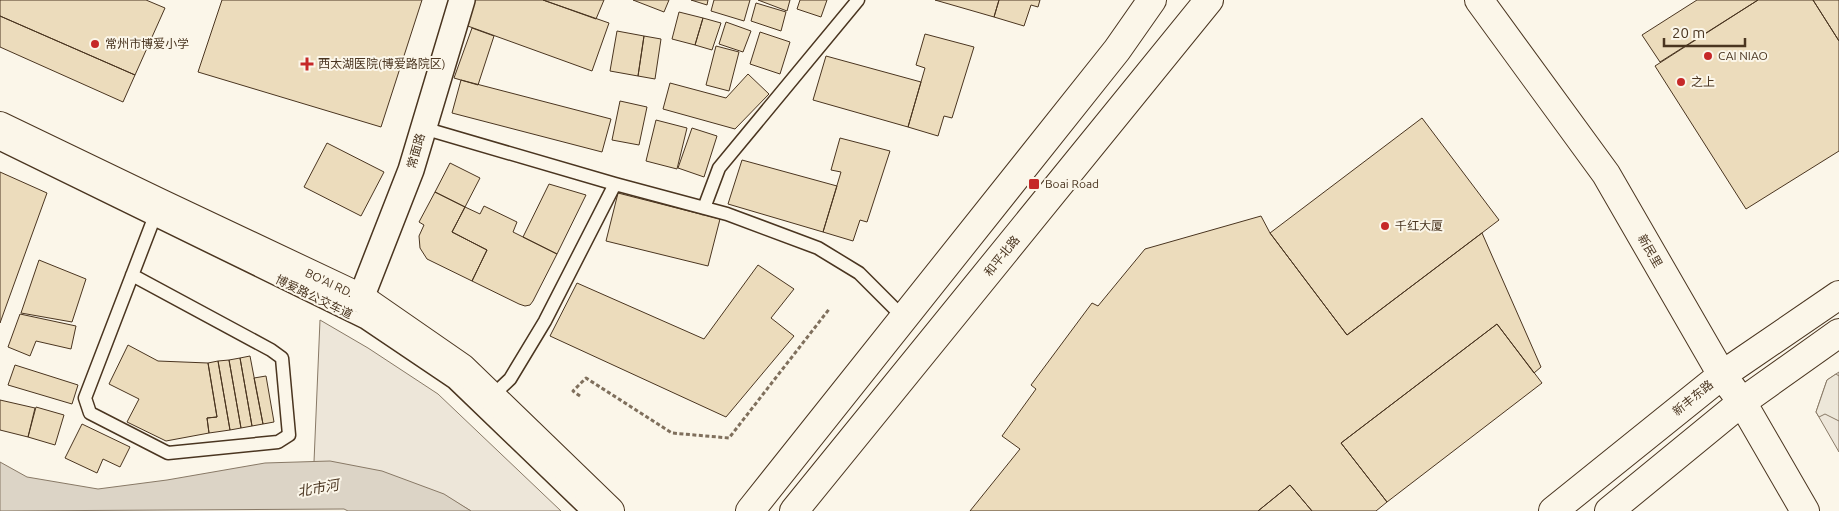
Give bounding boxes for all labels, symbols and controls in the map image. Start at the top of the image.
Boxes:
scale bar [1664,15,1745,47]
text: 20 m [1672,24,1705,41]
place label: 常州市博爱小学 [105,37,189,50]
marker: 常州市博爱小学 [89,38,101,50]
place label: CAI NIAO [1718,49,1768,62]
marker: CAI NIAO [1702,50,1714,62]
marker: 西太湖医院(博爱路院区) [300,57,314,71]
place label: 西太湖医院(博爱路院区) [318,57,446,71]
place label: 之上 [1691,75,1715,88]
marker: 之上 [1675,76,1687,88]
street label: 常面路 [404,132,427,170]
marker: Boai Road [1027,177,1041,191]
place label: Boai Road [1045,177,1099,190]
place label: 千红大厦 [1395,219,1443,232]
marker: 千红大厦 [1379,220,1391,232]
street label: 新民里 [1636,232,1665,270]
street label: 和平北路 [981,233,1022,278]
street label: BO'AI RD. [303,266,355,299]
street label: 博爱路公交车道 [274,272,355,321]
street label: 新丰东路 [1670,377,1715,418]
water label: 北市河 [296,476,343,500]

